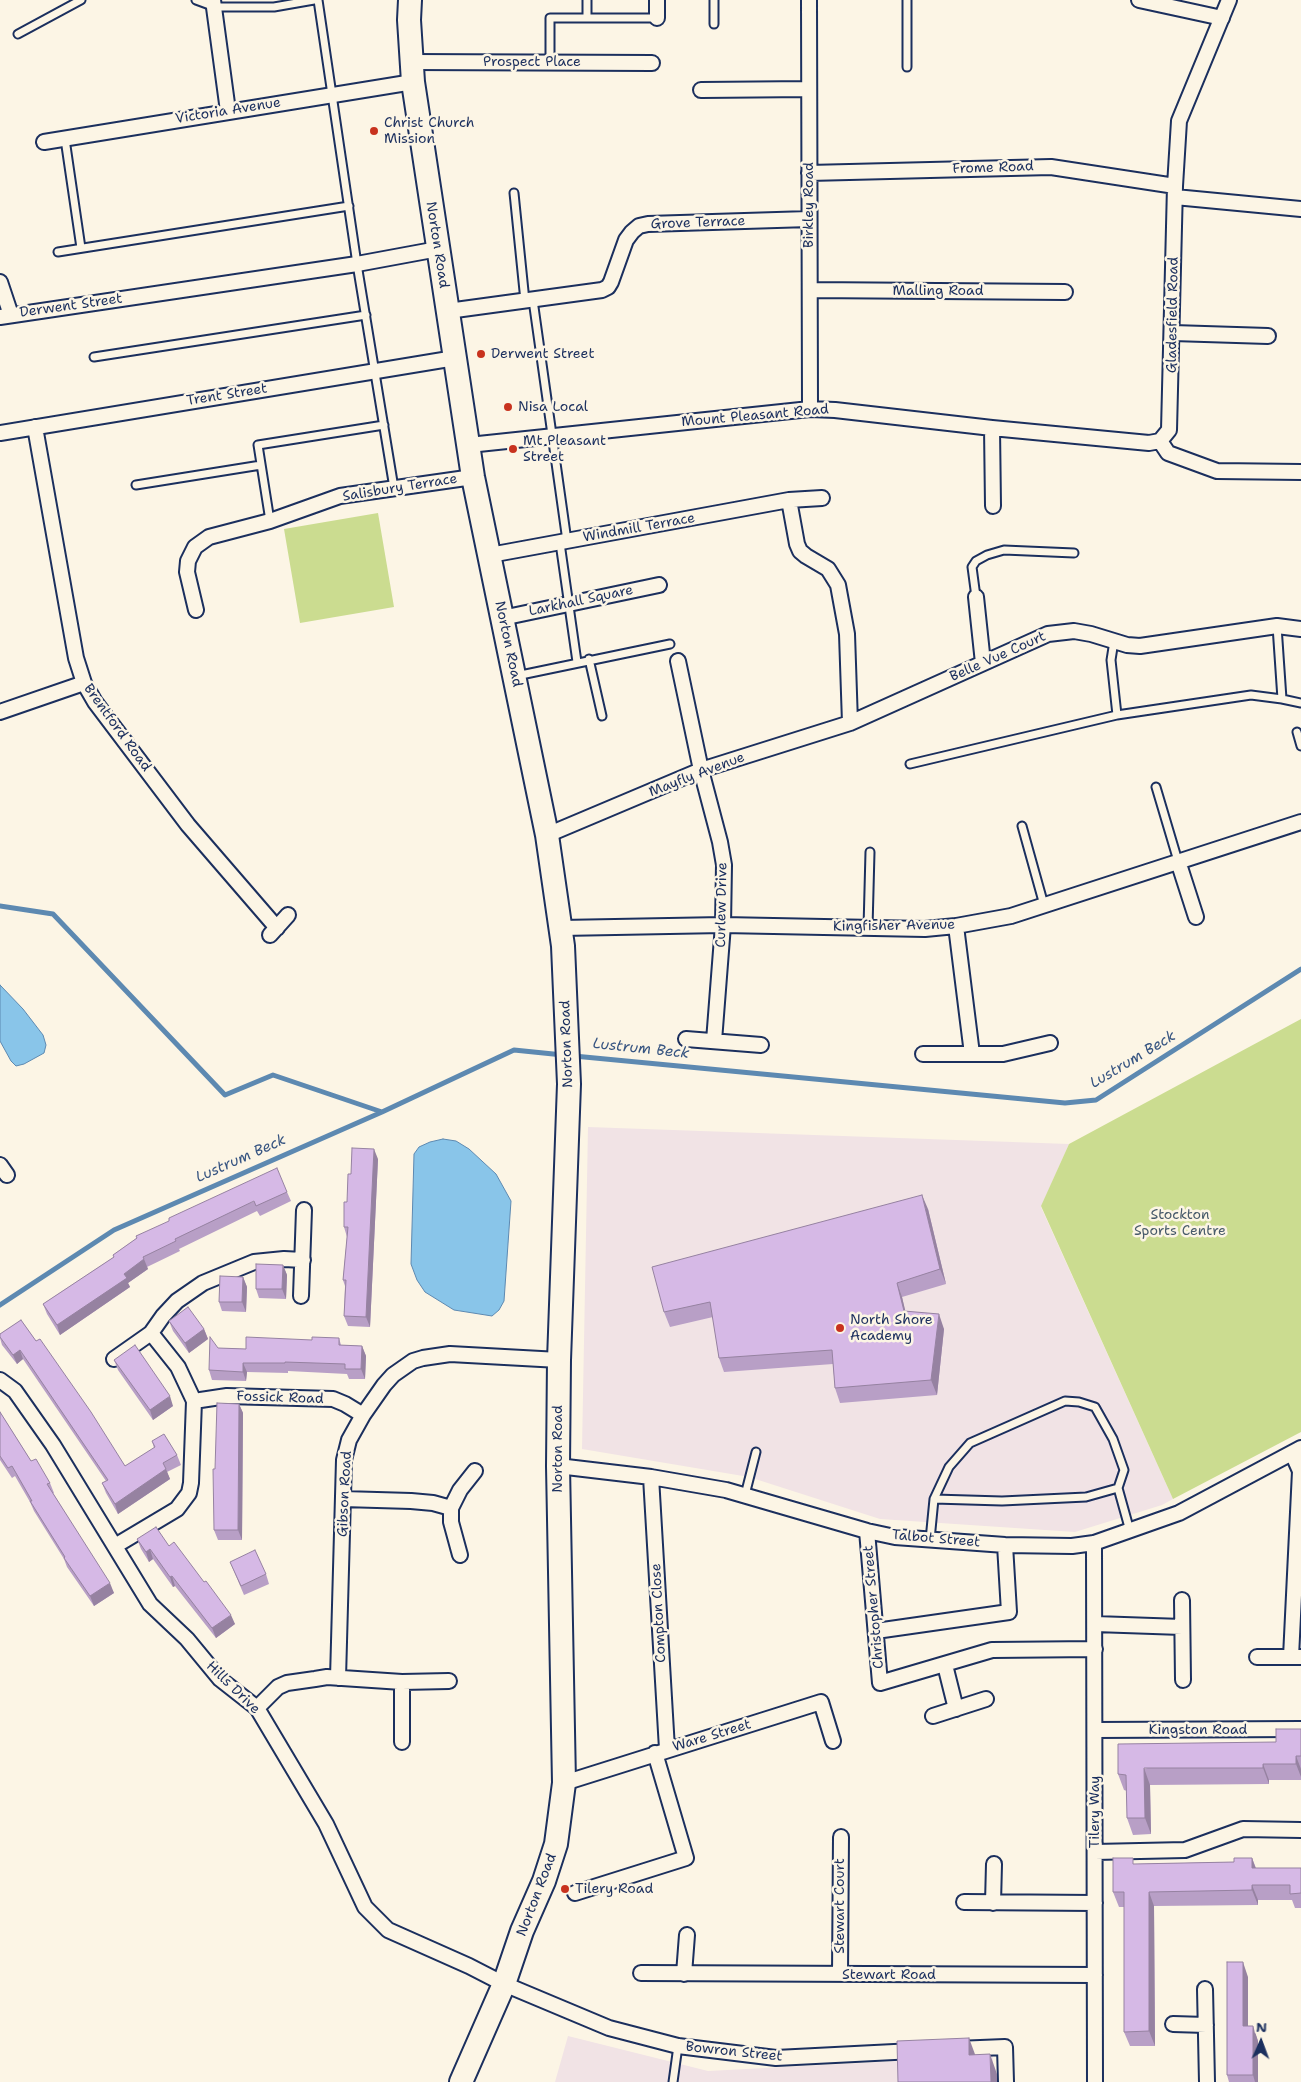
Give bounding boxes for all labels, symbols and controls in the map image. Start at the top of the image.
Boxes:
street label: Prospect Place [483,54,581,70]
street label: Victoria Avenue [174,94,282,128]
place label: Christ Church Mission [384,115,475,148]
marker: Christ Church Mission [368,125,380,137]
street label: Frome Road [952,158,1034,178]
street label: Birkley Road [801,162,817,248]
street label: Norton Road [422,200,452,290]
street label: Grove Terrace [650,213,746,233]
street label: Gladesfield Road [1164,257,1182,373]
street label: Malling Road [892,283,984,299]
street label: Derwent Street [19,290,123,322]
place label: Derwent Street [491,346,595,362]
marker: Derwent Street [475,348,487,360]
street label: Trent Street [185,380,269,410]
place label: Nisa Local [518,399,588,415]
marker: Nisa Local [502,401,514,413]
street label: Mount Pleasant Road [681,401,829,431]
place label: Mt Pleasant Street [523,433,606,466]
marker: Mt Pleasant Street [507,443,519,455]
street label: Salisbury Terrace [341,471,459,505]
street label: Windmill Terrace [582,510,696,546]
street label: Larkhall Square [527,582,635,620]
street label: Norton Road [491,599,525,689]
street label: Belle Vue Court [947,628,1049,686]
street label: Brentford Road [80,681,154,775]
street label: Mayfly Avenue [647,749,747,801]
street label: Curlew Drive [713,862,731,948]
street label: Kingfisher Avenue [833,917,955,935]
street label: Norton Road [557,1000,577,1088]
water label: Lustrum Beck [1087,1027,1179,1093]
water label: Lustrum Beck [592,1035,690,1063]
water label: Lustrum Beck [193,1131,289,1187]
park label: Stockton Sports Centre [1134,1207,1226,1240]
place label: North Shore Academy [850,1312,933,1344]
marker: North Shore Academy [834,1322,846,1334]
street label: Fossick Road [236,1388,324,1408]
street label: Norton Road [550,1405,566,1493]
street label: Gibson Road [334,1451,356,1537]
street label: Talbot Street [891,1527,981,1551]
street label: Christopher Street [860,1544,888,1670]
street label: Compton Close [648,1563,670,1663]
street label: Hills Drive [203,1658,263,1718]
street label: Ware Street [671,1716,753,1756]
street label: Kingston Road [1149,1722,1247,1738]
street label: Tilery Way [1087,1776,1103,1848]
street label: Norton Road [513,1851,561,1939]
street label: Stewart Court [832,1858,848,1954]
place label: Tilery Road [575,1881,653,1897]
marker: Tilery Road [559,1883,571,1895]
street label: Stewart Road [842,1967,936,1983]
north arrow [1236,2017,1286,2067]
text: N [1256,2018,1267,2036]
street label: Bowron Street [685,2039,783,2065]

